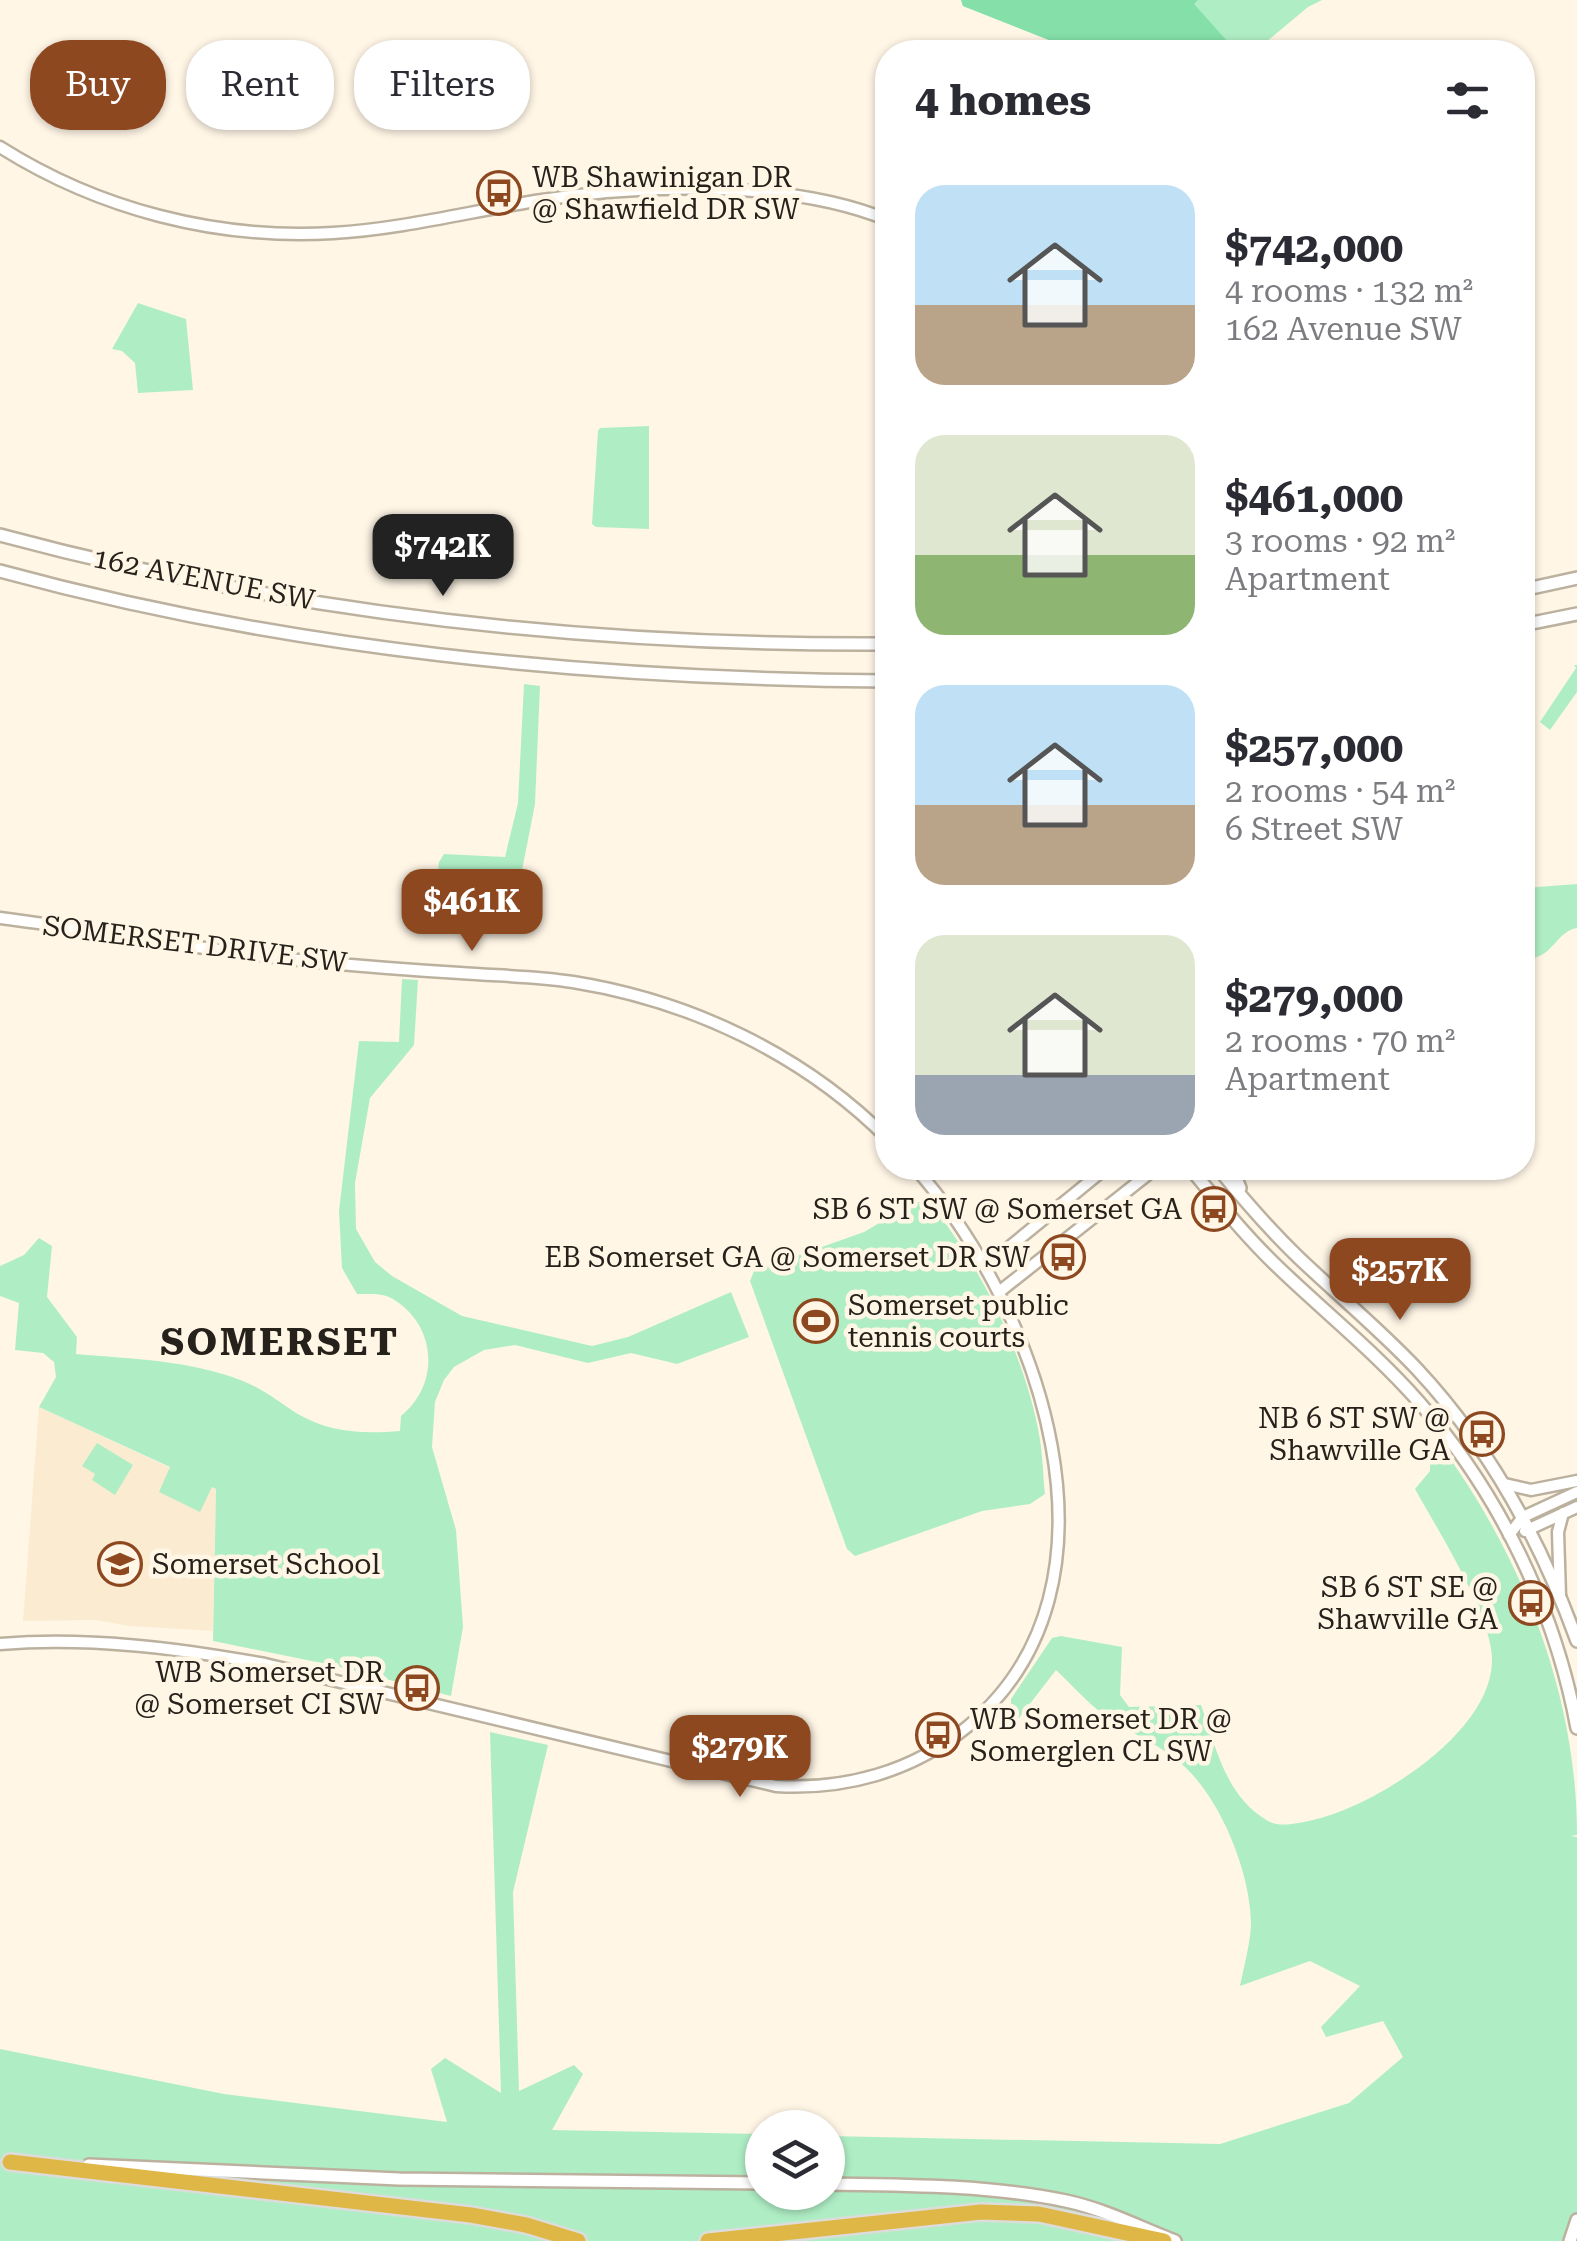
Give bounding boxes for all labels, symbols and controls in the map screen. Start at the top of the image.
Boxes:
chip: Buy [30,40,166,130]
chip: Rent [186,40,334,130]
chip: Filters [354,40,530,130]
icon: filters [1440,73,1495,128]
text: 4 homes [915,76,1091,125]
place label: WB Shawinigan DR @ Shawfield DR SW [532,161,800,226]
bus stop icon: WB Shawinigan DR @ Shawfield DR SW [476,170,522,216]
text: $742,000 [1225,223,1403,272]
icon: home [995,225,1115,345]
text: 4 rooms · 132 m² [1225,272,1473,310]
text: 162 Avenue SW [1225,310,1462,348]
text: $461,000 [1225,473,1403,522]
icon: home [995,475,1115,595]
pin: $742K [373,514,513,599]
text: 3 rooms · 92 m² [1225,522,1455,560]
text: $742K [395,527,491,565]
street label: 162 AVENUE SW [90,541,318,617]
text: Apartment [1225,560,1390,598]
text: $257,000 [1225,723,1403,772]
icon: home [995,725,1115,845]
text: 2 rooms · 54 m² [1225,772,1455,810]
text: 6 Street SW [1225,810,1403,848]
pin: $461K [402,869,542,954]
text: $461K [424,882,520,920]
street label: SOMERSET DRIVE SW [41,909,350,979]
text: $279,000 [1225,973,1403,1022]
icon: home [995,975,1115,1095]
text: 2 rooms · 70 m² [1225,1022,1455,1060]
text: Apartment [1225,1060,1390,1098]
bus stop icon: SB 6 ST SW @ Somerset GA [1191,1186,1237,1232]
place label: SB 6 ST SW @ Somerset GA [813,1193,1182,1226]
bus stop icon: EB Somerset GA @ Somerset DR SW [1040,1234,1086,1280]
pin: $257K [1330,1238,1470,1323]
place label: EB Somerset GA @ Somerset DR SW [544,1241,1031,1274]
text: $257K [1352,1251,1448,1289]
place label: Somerset public tennis courts [848,1289,1069,1354]
sports icon: Somerset public tennis courts [793,1298,839,1344]
district label: SOMERSET [160,1320,400,1364]
place label: NB 6 ST SW @ Shawville GA [1258,1402,1450,1467]
bus stop icon: NB 6 ST SW @ Shawville GA [1459,1411,1505,1457]
school or university icon: Somerset School [97,1541,143,1587]
place label: Somerset School [152,1548,381,1581]
place label: SB 6 ST SE @ Shawville GA [1318,1571,1498,1636]
bus stop icon: SB 6 ST SE @ Shawville GA [1508,1580,1554,1626]
place label: WB Somerset DR @ Somerset CI SW [135,1656,385,1721]
bus stop icon: WB Somerset DR @ Somerset CI SW [394,1665,440,1711]
place label: WB Somerset DR @ Somerglen CL SW [970,1703,1232,1768]
bus stop icon: WB Somerset DR @ Somerglen CL SW [915,1712,961,1758]
pin: $279K [670,1715,810,1800]
text: $279K [692,1728,788,1766]
map controls [745,2110,845,2210]
button: layers [745,2110,845,2210]

